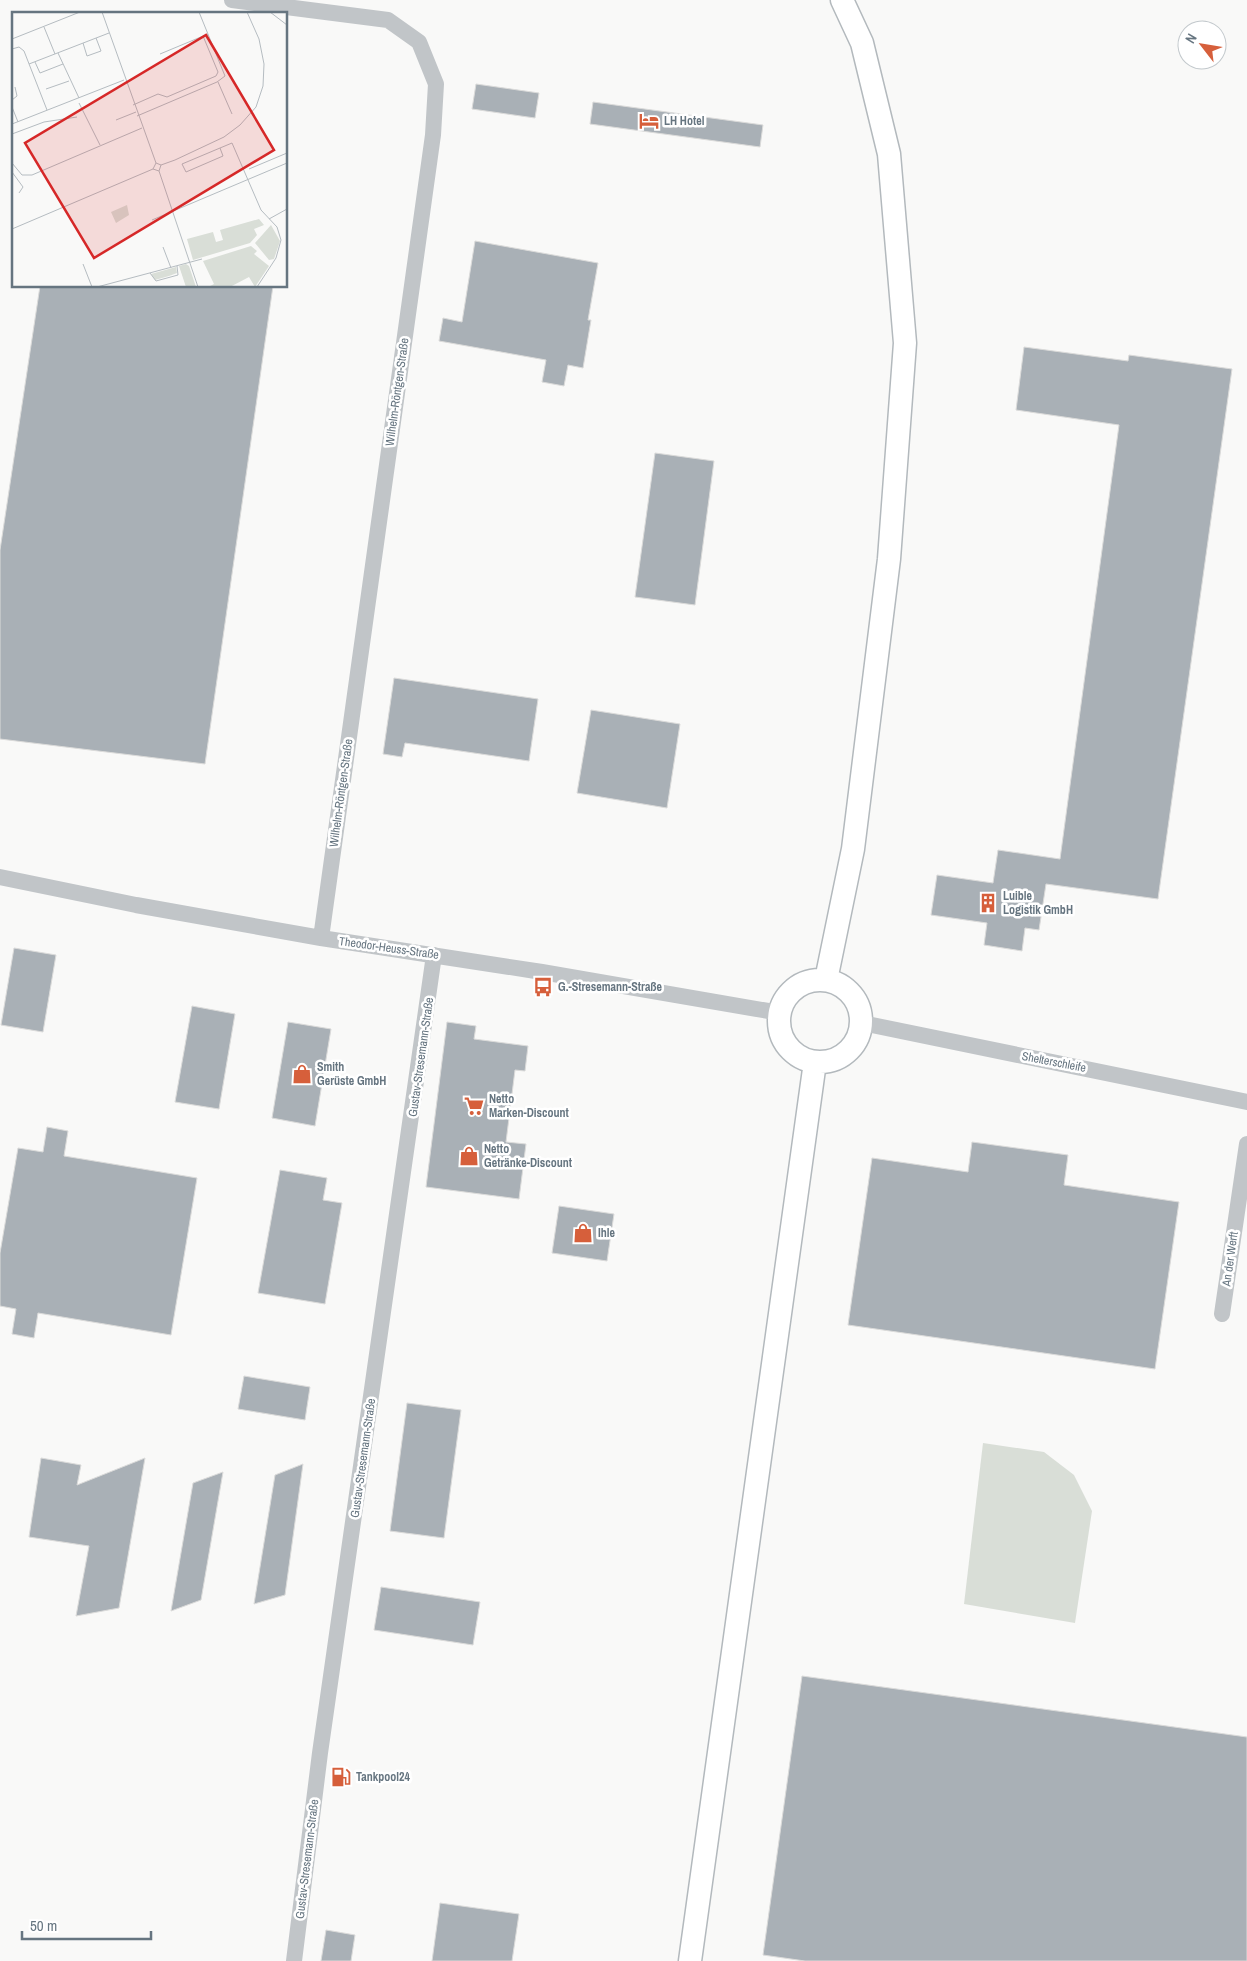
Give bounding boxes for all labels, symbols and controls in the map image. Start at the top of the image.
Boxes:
inset map [12,12,288,288]
north arrow [1177,20,1227,70]
text: N [1181,30,1201,46]
hotel icon: LH Hotel [638,110,660,132]
place label: LH Hotel [664,113,705,129]
street label: Wilhelm-Röntgen-Straße [382,337,412,447]
street label: Wilhelm-Röntgen-Straße [326,738,356,848]
place label: Luible Logistik GmbH [1003,888,1073,918]
building icon: Luible Logistik GmbH [977,892,999,914]
street label: Theodor-Heuss-Straße [338,933,440,963]
bus stop icon: G.-Stresemann-Straße [532,976,554,998]
place label: G.-Stresemann-Straße [558,979,662,995]
street label: Gustav-Stresemann-Straße [405,996,437,1118]
street label: Shelterschleife [1021,1048,1087,1076]
place label: Smith Gerüste GmbH [317,1059,386,1089]
shop icon: Smith Gerüste GmbH [291,1063,313,1085]
place label: Netto Marken-Discount [489,1091,570,1121]
supermarket icon: Netto Marken-Discount [463,1095,485,1117]
place label: Netto Getränke-Discount [484,1141,573,1171]
shop icon: Netto Getränke-Discount [458,1145,480,1167]
shop icon: Ihle [572,1222,594,1244]
place label: Ihle [598,1225,615,1241]
street label: An der Werft [1218,1230,1242,1288]
street label: Gustav-Stresemann-Straße [347,1397,379,1519]
fuel station icon: Tankpool24 [330,1766,352,1788]
place label: Tankpool24 [356,1769,410,1785]
street label: Gustav-Stresemann-Straße [292,1798,322,1920]
scale bar [22,1908,151,1940]
text: 50 m [30,1915,57,1936]

